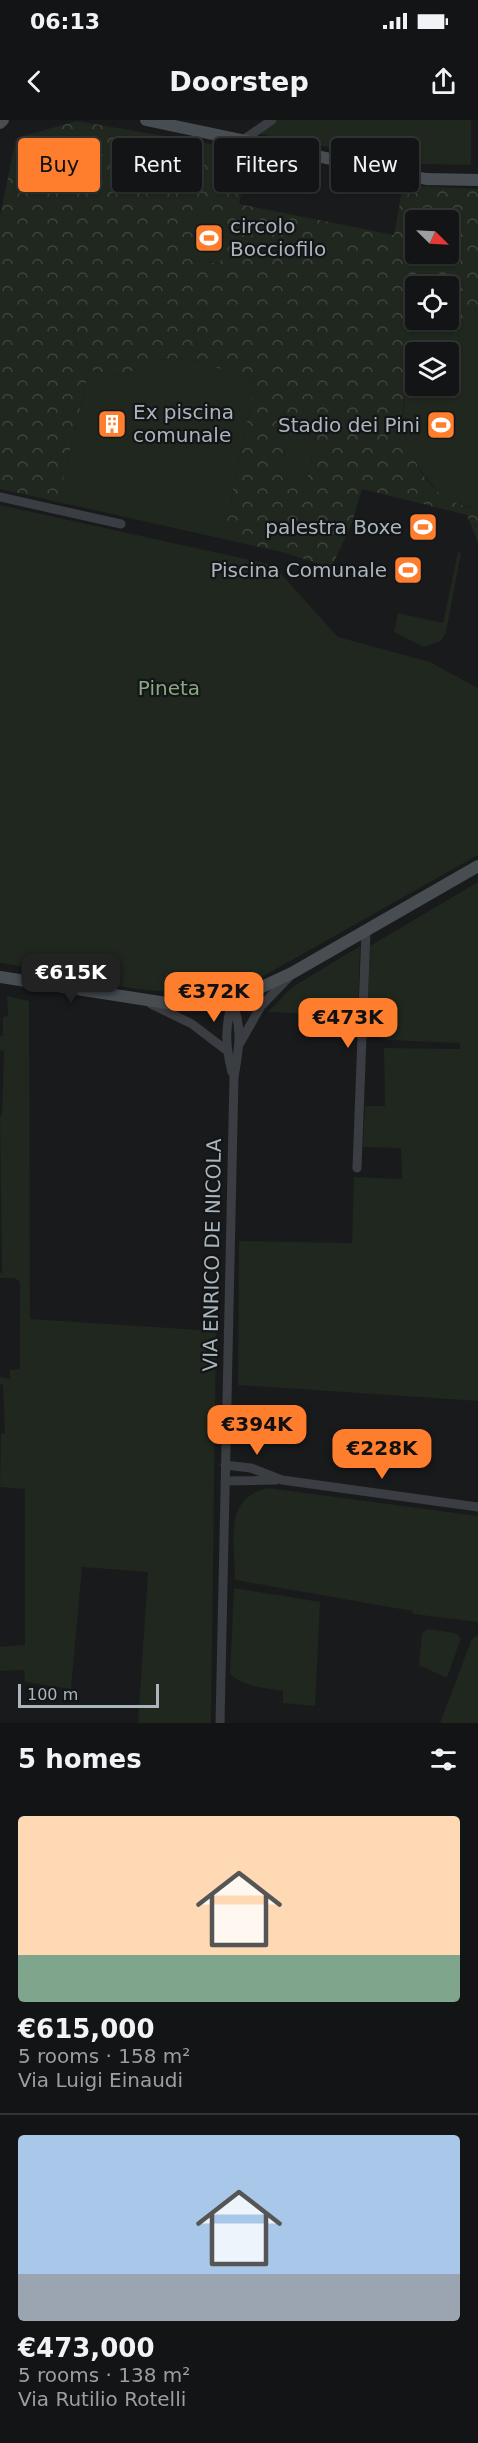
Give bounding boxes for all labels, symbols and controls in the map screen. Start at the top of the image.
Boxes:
text: 06:13 [30,9,100,34]
icon: back [18,65,51,98]
icon: share [427,65,460,98]
text: Doorstep [169,66,309,97]
chip: Buy [18,138,100,192]
chip: Rent [112,138,202,192]
chip: Filters [214,138,319,192]
chip: New [331,138,419,192]
north arrow [405,210,459,264]
map controls [405,210,459,396]
place label: circolo Bocciofilo [230,214,326,261]
sports icon: circolo Bocciofilo [193,222,225,254]
button: locate [405,276,459,330]
button: layers [405,342,459,396]
place label: Ex piscina comunale [133,400,234,447]
building icon: Ex piscina comunale [96,408,128,440]
sports icon: Stadio dei Pini [425,409,457,441]
place label: Stadio dei Pini [278,413,420,437]
sports icon: palestra Boxe [407,511,439,543]
place label: palestra Boxe [265,515,402,539]
sports icon: Piscina Comunale [392,554,424,586]
place label: Piscina Comunale [210,558,387,582]
park label: Pineta [138,676,200,700]
pin: €615K [29,953,113,1004]
text: €615K [35,960,107,984]
pin: €372K [172,972,256,1023]
text: €372K [178,979,250,1003]
pin: €473K [306,998,390,1049]
text: €473K [312,1005,384,1029]
street label: VIA ENRICO DE NICOLA [198,1138,226,1372]
pin: €394K [215,1405,299,1456]
text: €394K [221,1412,293,1436]
pin: €228K [340,1429,424,1480]
text: €228K [346,1436,418,1460]
scale bar [18,1681,159,1708]
text: 100 m [27,1685,78,1704]
icon: filters [427,1743,460,1776]
text: 5 homes [18,1744,142,1774]
icon: home [185,1855,293,1963]
text: €615,000 [18,2014,155,2044]
text: 5 rooms · 158 m² [18,2044,190,2068]
text: Via Luigi Einaudi [18,2068,183,2092]
icon: home [185,2174,293,2282]
text: €473,000 [18,2333,155,2363]
text: 5 rooms · 138 m² [18,2363,190,2387]
text: Via Rutilio Rotelli [18,2387,186,2411]

